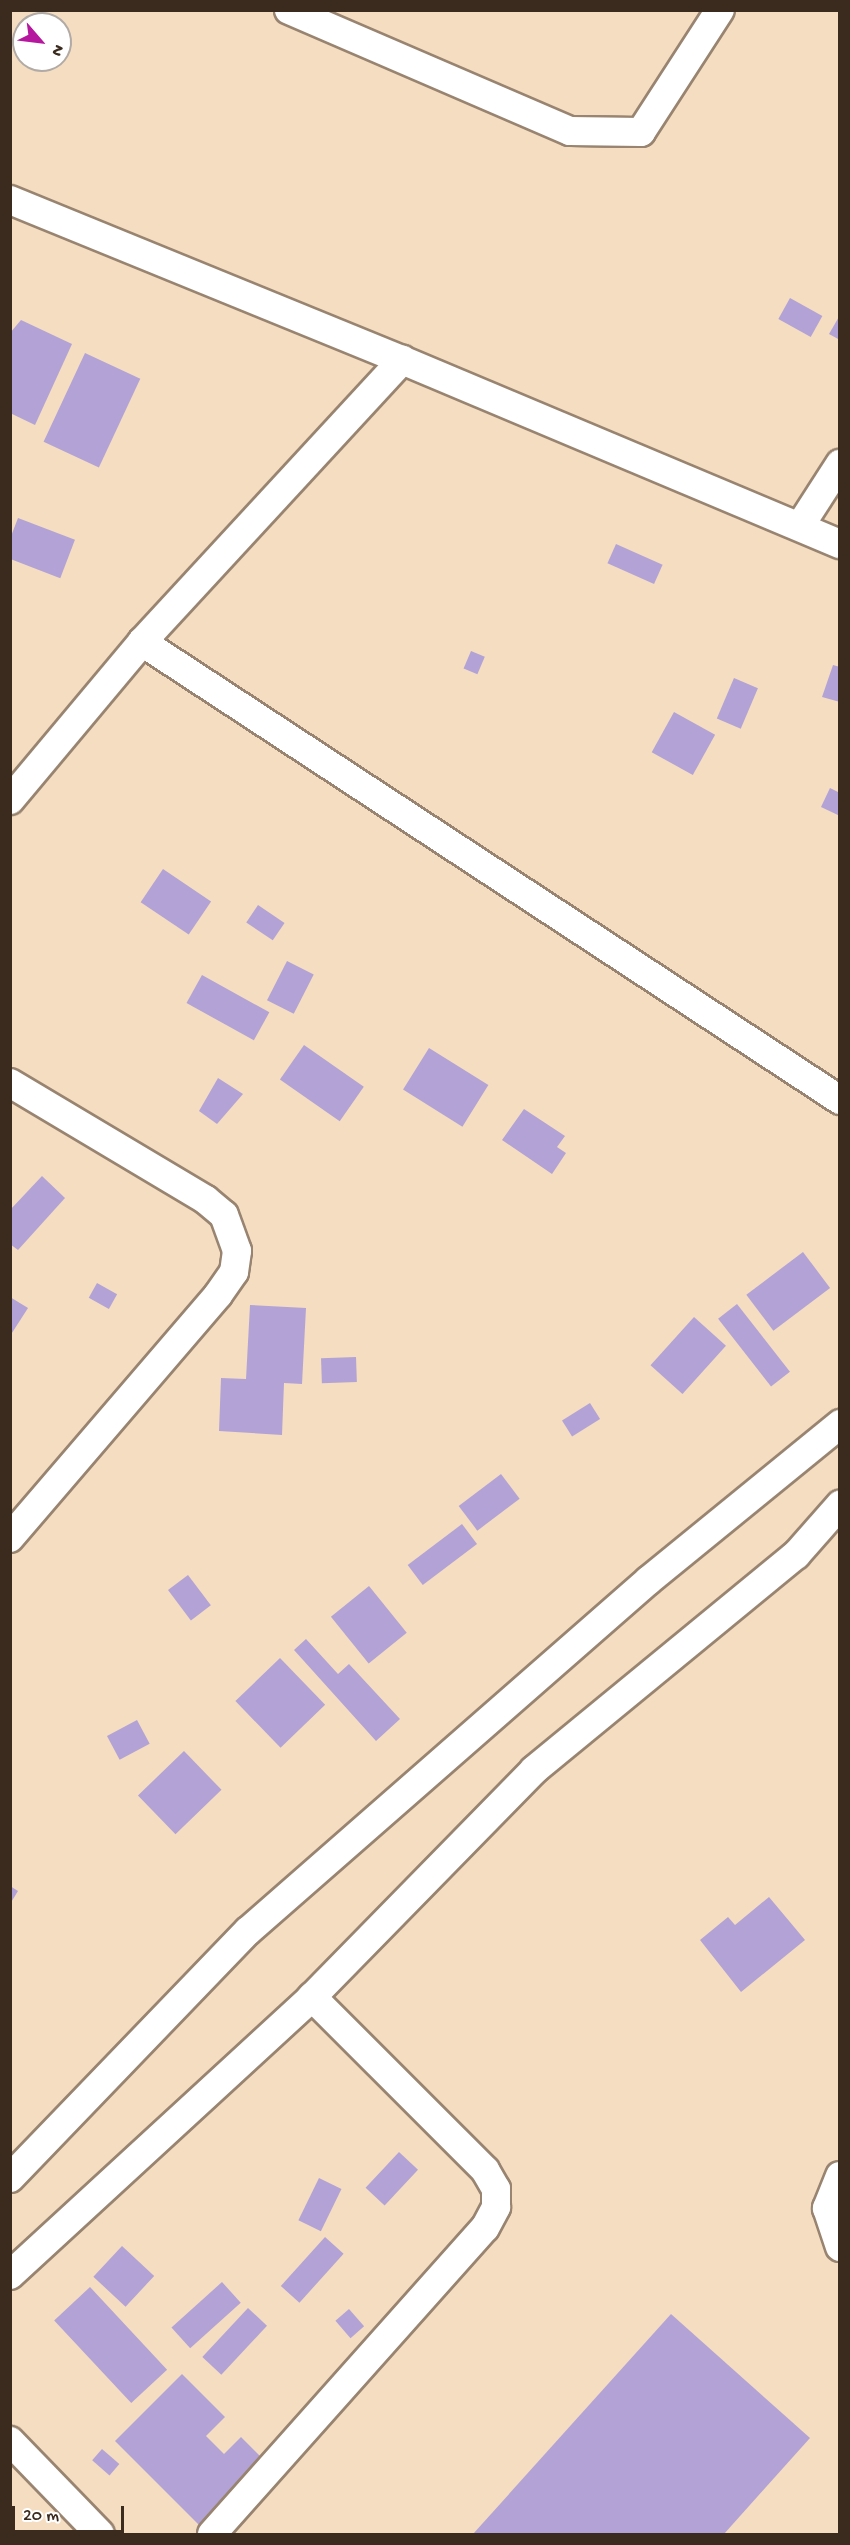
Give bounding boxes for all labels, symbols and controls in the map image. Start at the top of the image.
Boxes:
north arrow [12,12,72,72]
text: N [46,41,67,59]
scale bar [15,2494,128,2532]
text: 20 m [23,2506,59,2527]

